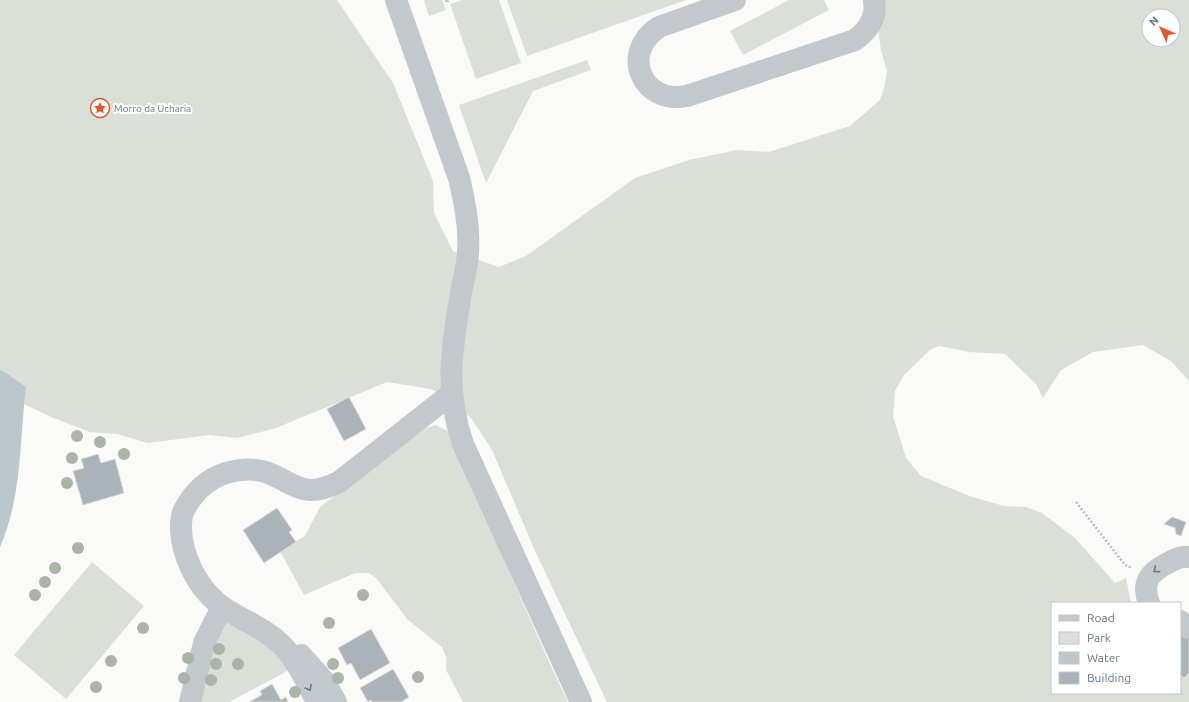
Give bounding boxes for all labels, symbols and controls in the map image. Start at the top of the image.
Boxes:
north arrow [1141,8,1181,48]
text: N [1147,14,1161,28]
place icon: Morro da Ucharia [89,97,111,119]
place label: Morro da Ucharia [114,103,191,114]
one-way arrow [1153,565,1160,572]
legend [1051,602,1181,694]
text: Road [1087,611,1115,624]
text: Park [1087,631,1111,644]
text: Water [1087,651,1120,664]
text: Building [1087,671,1131,684]
one-way arrow [305,684,312,691]

